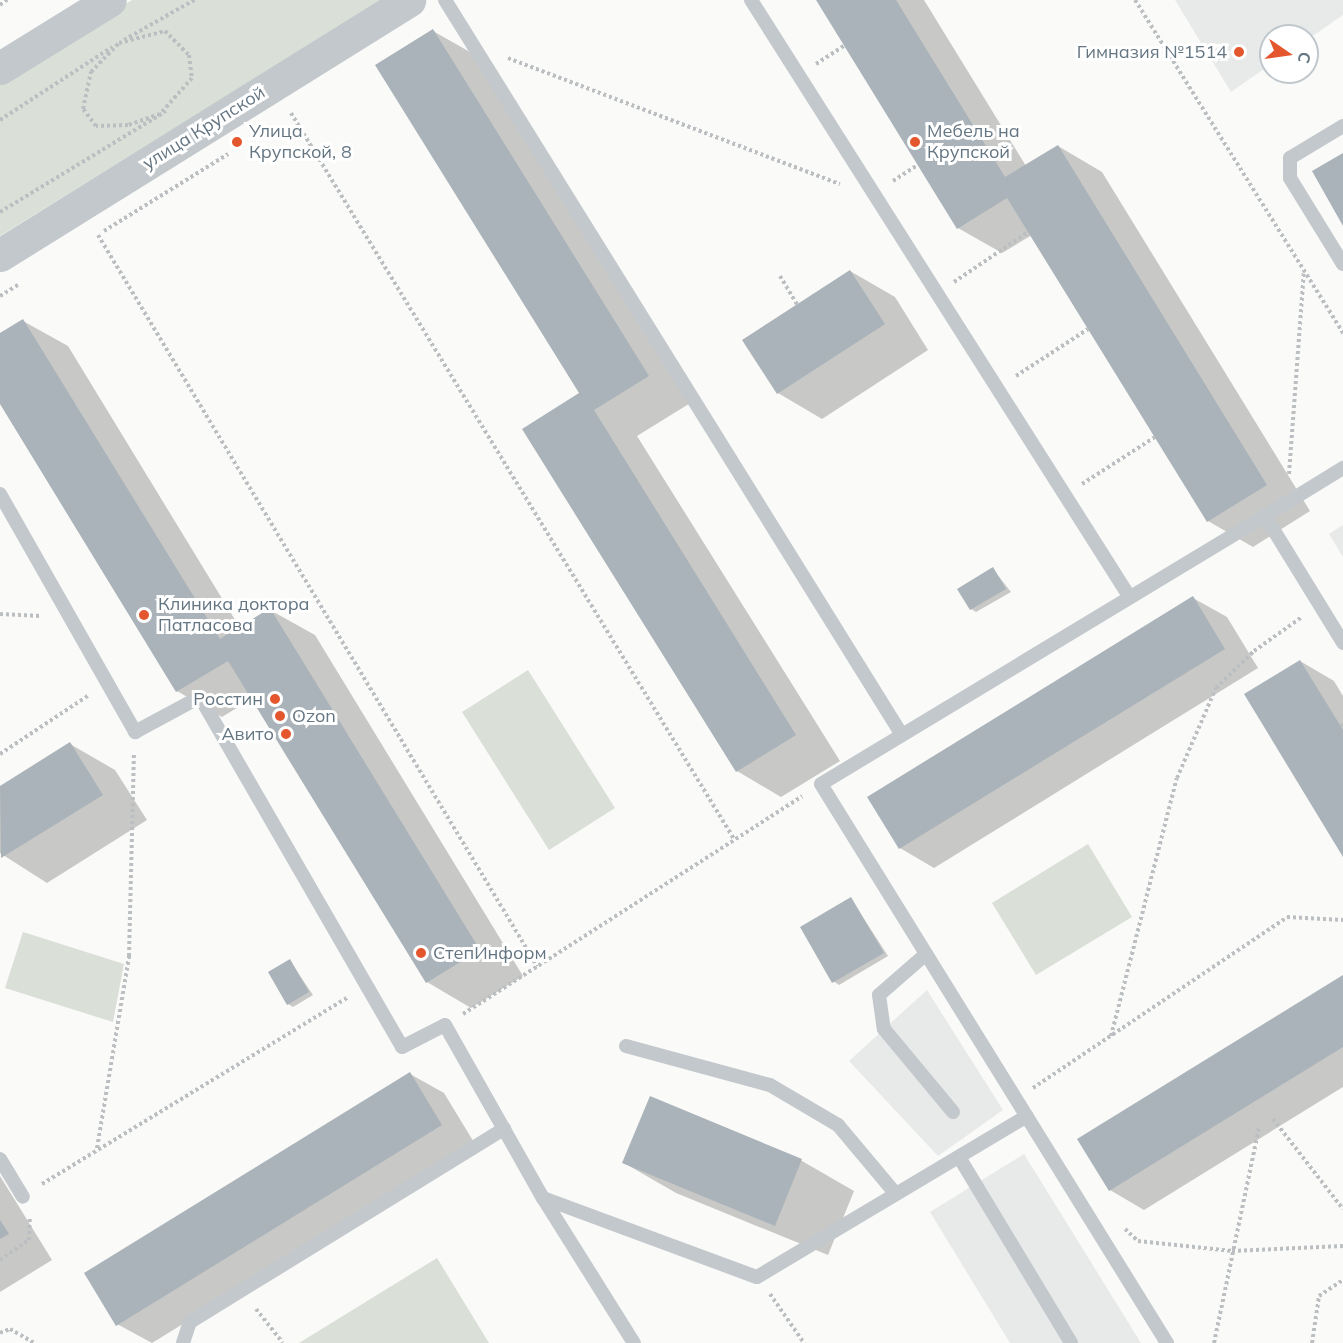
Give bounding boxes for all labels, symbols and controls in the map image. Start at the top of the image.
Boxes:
north arrow [1259,24,1319,84]
place label: Гимназия №1514 [1077,41,1227,63]
marker: Гимназия №1514 [1232,45,1246,59]
text: С [1294,50,1316,65]
street label: улица Крупской [139,82,269,174]
place label: Улица Крупской, 8 [249,121,352,164]
place label: Мебель на Крупской [927,121,1020,164]
marker: Улица Крупской, 8 [230,135,244,149]
marker: Мебель на Крупской [908,135,922,149]
place label: Клиника доктора Патласова [158,594,310,636]
marker: Клиника доктора Патласова [135,606,153,624]
place label: Росстин [193,688,263,710]
marker: Росстин [268,692,282,706]
place label: Ozon [292,705,336,727]
marker: Ozon [273,709,287,723]
place label: Авито [221,723,274,745]
marker: Авито [279,727,293,741]
place label: СтепИнформ [433,942,547,964]
marker: СтепИнформ [414,946,428,960]

